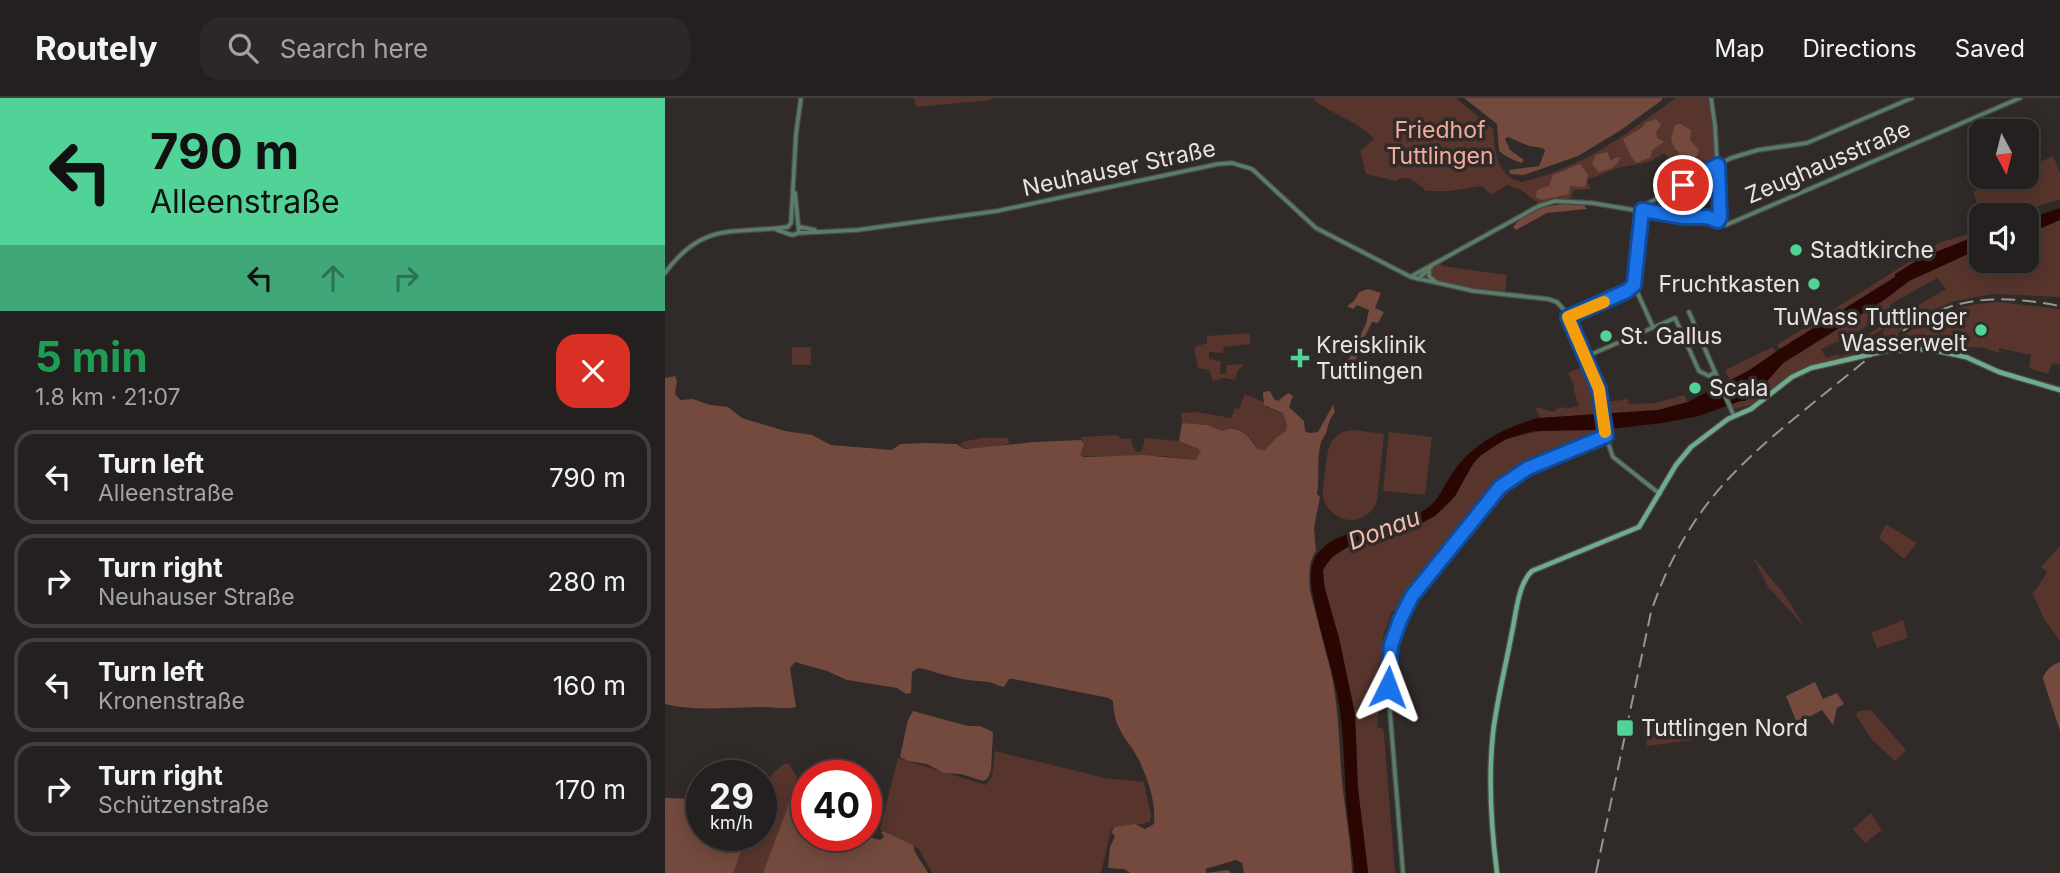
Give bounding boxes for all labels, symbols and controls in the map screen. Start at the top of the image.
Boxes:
search box [200,17,690,80]
text: Routely [35,28,158,68]
icon: search [224,29,262,67]
text: Search here [280,33,428,64]
text: Map [1715,34,1764,63]
text: Directions [1802,34,1917,63]
text: Saved [1955,34,2025,63]
street label: Zeughausstraße [1741,115,1915,209]
park label: Friedhof Tuttlingen [1386,116,1494,170]
north arrow [1969,119,2039,189]
map controls [1969,119,2039,273]
text: 790 m [150,122,299,181]
icon: left [35,126,126,217]
street label: Neuhauser Straße [1020,134,1218,202]
pin [1653,155,1713,215]
icon: arrive [1664,166,1702,204]
text: Alleenstraße [150,182,340,221]
button: sound [1969,203,2039,273]
place label: Stadtkirche [1810,236,1934,264]
marker: Stadtkirche [1788,242,1804,258]
icon: left [241,259,279,297]
icon: ahead [314,259,352,297]
icon: right [387,259,425,297]
place label: Fruchtkasten [1659,270,1800,298]
marker: Fruchtkasten [1806,276,1822,292]
place label: TuWass Tuttlinger Wasserwelt [1773,303,1967,357]
place label: St. Gallus [1620,322,1722,350]
marker: TuWass Tuttlinger Wasserwelt [1973,322,1989,338]
marker: St. Gallus [1598,328,1614,344]
text: 5 min [35,331,148,382]
place label: Kreisklinik Tuttlingen [1316,331,1427,385]
button: close [556,334,630,408]
marker: Kreisklinik Tuttlingen [1290,348,1310,368]
place label: Scala [1709,374,1769,402]
marker: Scala [1687,380,1703,396]
text: 1.8 km · 21:07 [35,383,181,411]
text: Turn left [98,448,204,479]
icon: left [39,458,77,496]
text: 790 m [549,462,626,493]
text: Alleenstraße [98,479,234,507]
water label: Donau [1344,502,1424,556]
text: Turn right [98,552,223,583]
icon: right [39,562,77,600]
text: 280 m [548,566,626,597]
text: Neuhauser Straße [98,583,295,611]
position arrow [1351,650,1425,724]
text: Turn left [98,656,204,687]
icon: left [39,666,77,704]
text: 160 m [553,670,626,701]
text: Kronenstraße [98,687,245,715]
place label: Tuttlingen Nord [1641,714,1808,742]
marker: Tuttlingen Nord [1615,718,1635,738]
text: Turn right [98,760,223,791]
speed limit sign: 40 [791,760,882,851]
icon: right [39,770,77,808]
text: 170 m [555,774,626,805]
text: 29 [709,775,754,817]
text: Schützenstraße [98,791,269,819]
text: km/h [710,812,753,833]

